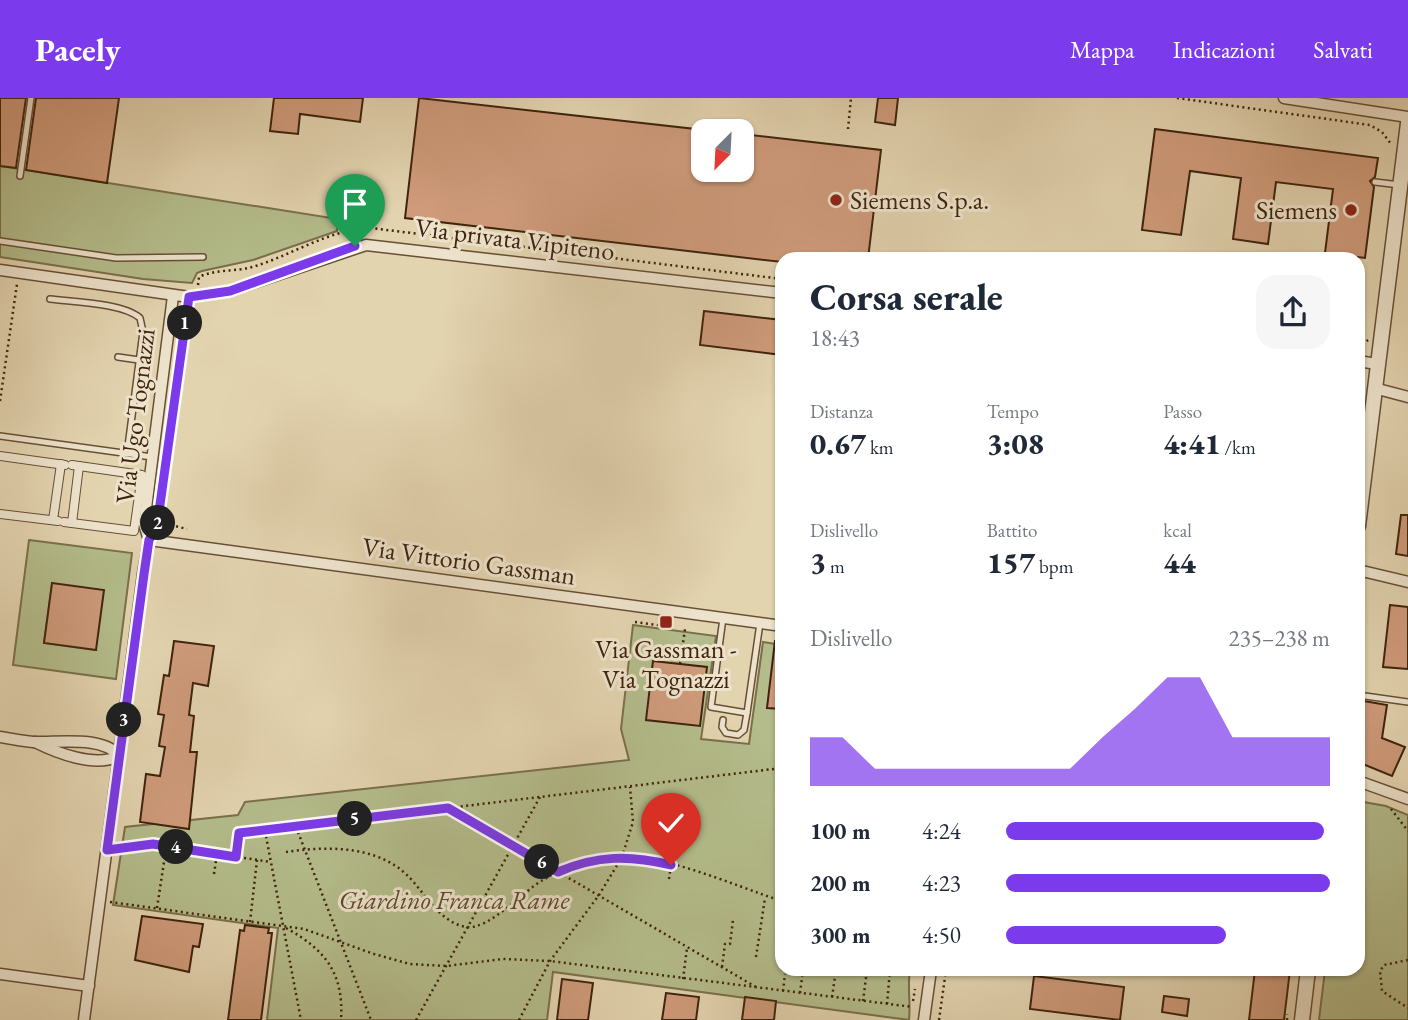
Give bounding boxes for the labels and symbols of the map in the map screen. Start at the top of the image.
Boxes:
north arrow [691,119,754,182]
pin [325,174,385,246]
place label: Siemens S.p.a. [850,183,989,217]
marker: Siemens S.p.a. [828,192,844,208]
place label: Siemens [1256,193,1337,227]
marker: Siemens [1343,202,1359,218]
street label: Via privata Vipiteno [413,210,617,268]
pin: 1 [168,306,202,341]
street label: Via Ugo Tognazzi [107,327,163,505]
pin: 2 [140,506,176,540]
street label: Via Vittorio Gassman [360,529,578,593]
marker: Via Gassman - Via Tognazzi [658,614,674,630]
place label: Via Gassman - Via Tognazzi [595,632,737,696]
pin: 3 [106,702,142,738]
pin [641,793,701,865]
pin: 5 [338,802,372,836]
pin: 4 [158,830,194,864]
pin: 6 [524,844,560,880]
park label: Giardino Franca Rame [339,883,570,917]

